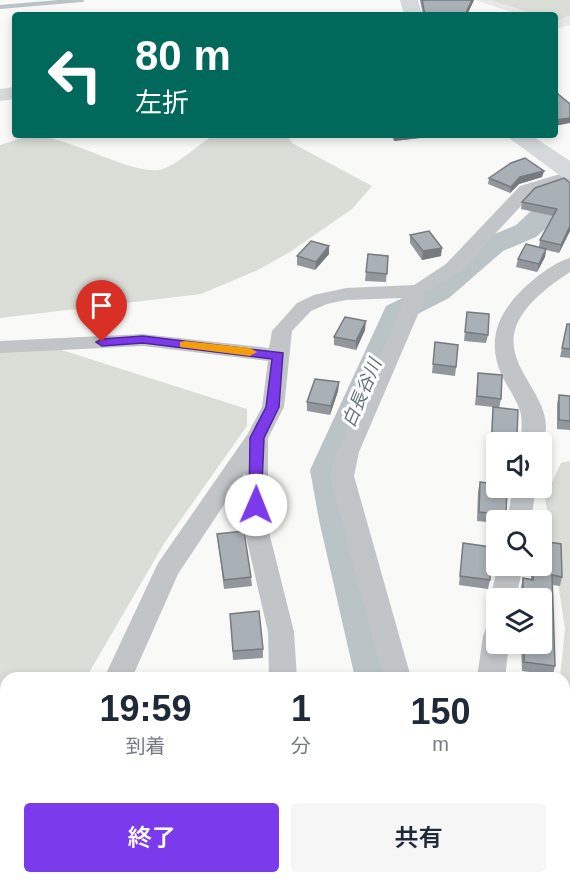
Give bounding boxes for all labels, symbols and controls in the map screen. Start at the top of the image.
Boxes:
text: 80 m [135,32,231,79]
icon: left [36,36,114,114]
text: 左折 [135,88,189,118]
pin [76,280,127,342]
icon: arrive [85,289,118,322]
water label: 白長谷川 [339,354,386,430]
map controls [486,432,552,654]
button: sound [486,432,552,498]
position arrow [224,473,288,537]
button: search [486,510,552,576]
button: layers [486,588,552,654]
text: 19:59 [99,688,192,729]
text: 1 [291,688,311,729]
text: 150 [410,691,471,732]
text: m [432,733,449,755]
text: 到着 [125,735,165,757]
text: 分 [291,735,311,757]
button: 終了 [24,803,279,872]
button: 共有 [291,803,546,872]

